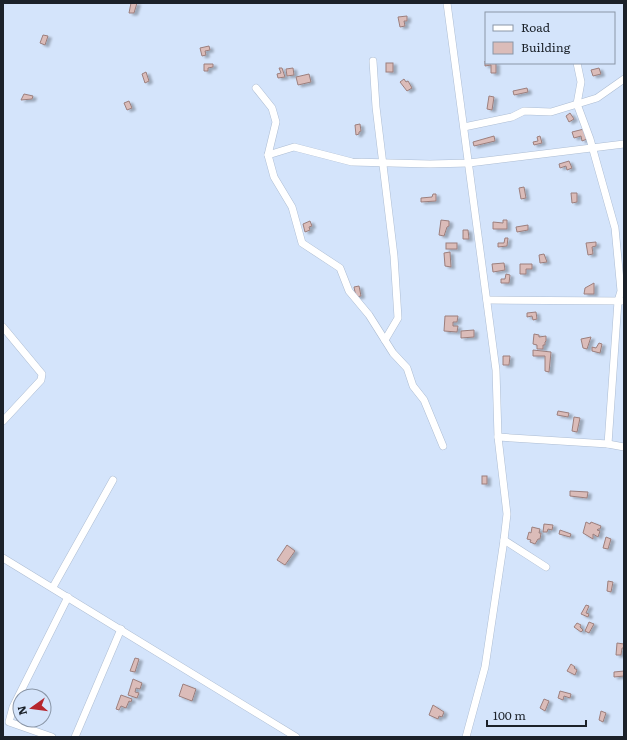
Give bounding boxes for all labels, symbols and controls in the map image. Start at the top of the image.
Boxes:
legend [485,12,615,64]
text: Road [521,18,551,36]
text: Building [521,38,571,56]
north arrow [12,688,52,728]
scale bar [487,702,586,728]
text: N [12,704,30,717]
text: 100 m [493,706,526,724]

